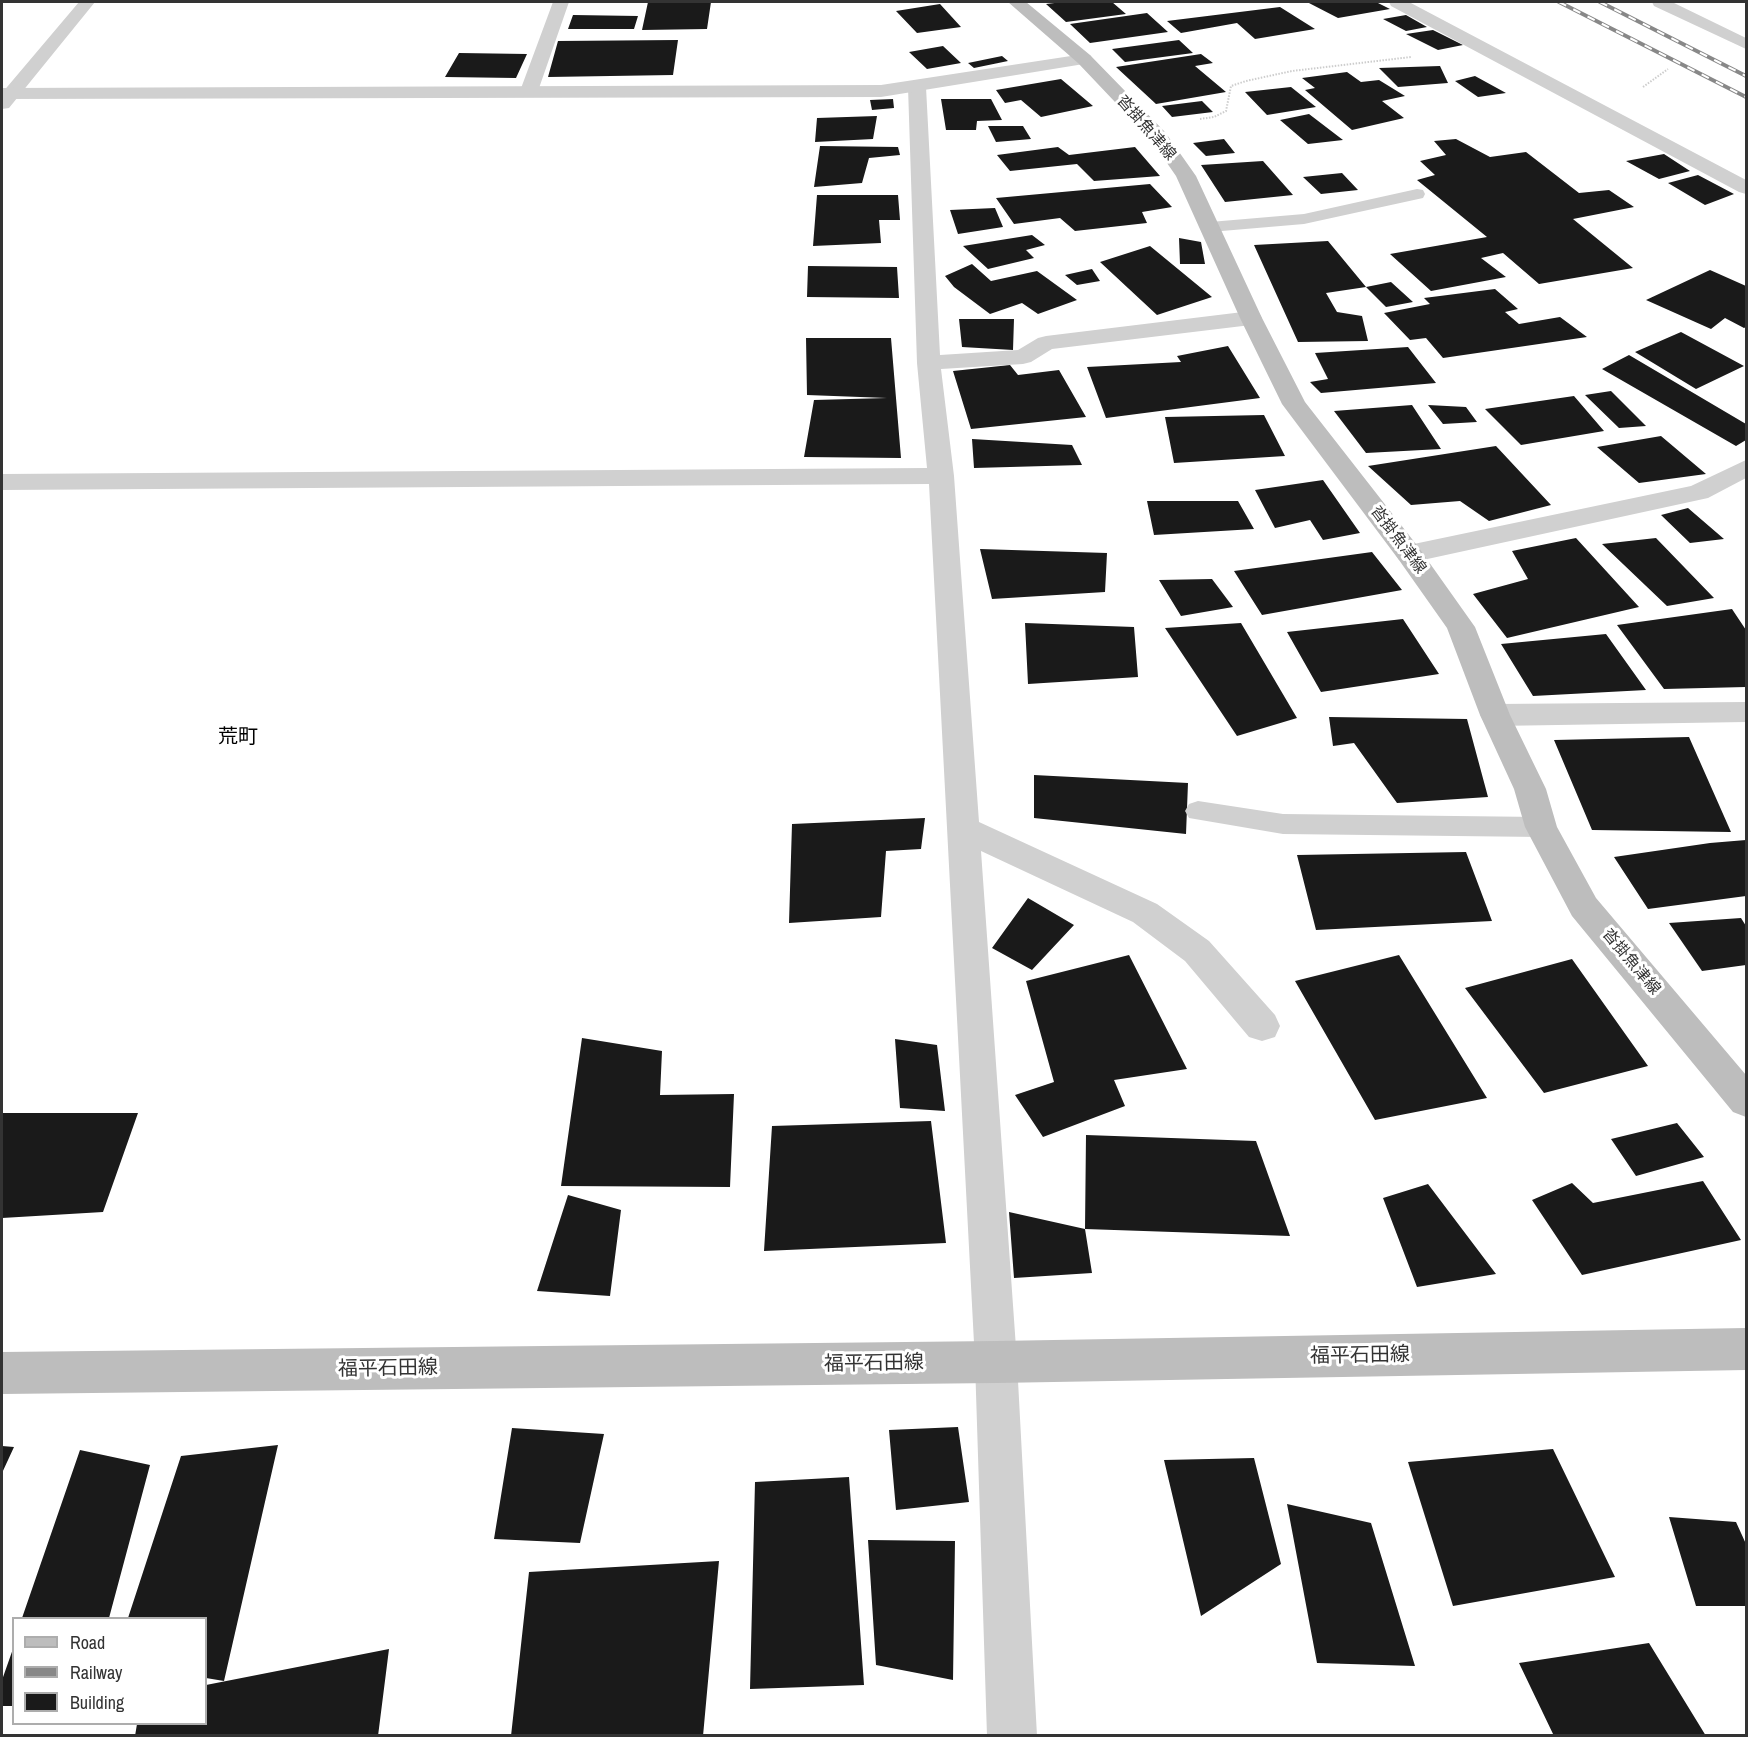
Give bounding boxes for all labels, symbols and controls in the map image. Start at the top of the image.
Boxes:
street label: 沓掛魚津線 [1113,92,1179,164]
street label: 沓掛魚津線 [1366,502,1430,578]
district label: 荒町 [218,726,258,750]
street label: 沓掛魚津線 [1598,925,1664,999]
street label: 福平石田線 [1310,1343,1410,1369]
street label: 福平石田線 [824,1351,924,1377]
street label: 福平石田線 [338,1356,438,1382]
legend [12,1617,207,1725]
text: Road [70,1630,105,1655]
text: Railway [70,1660,123,1685]
text: Building [70,1690,124,1715]

